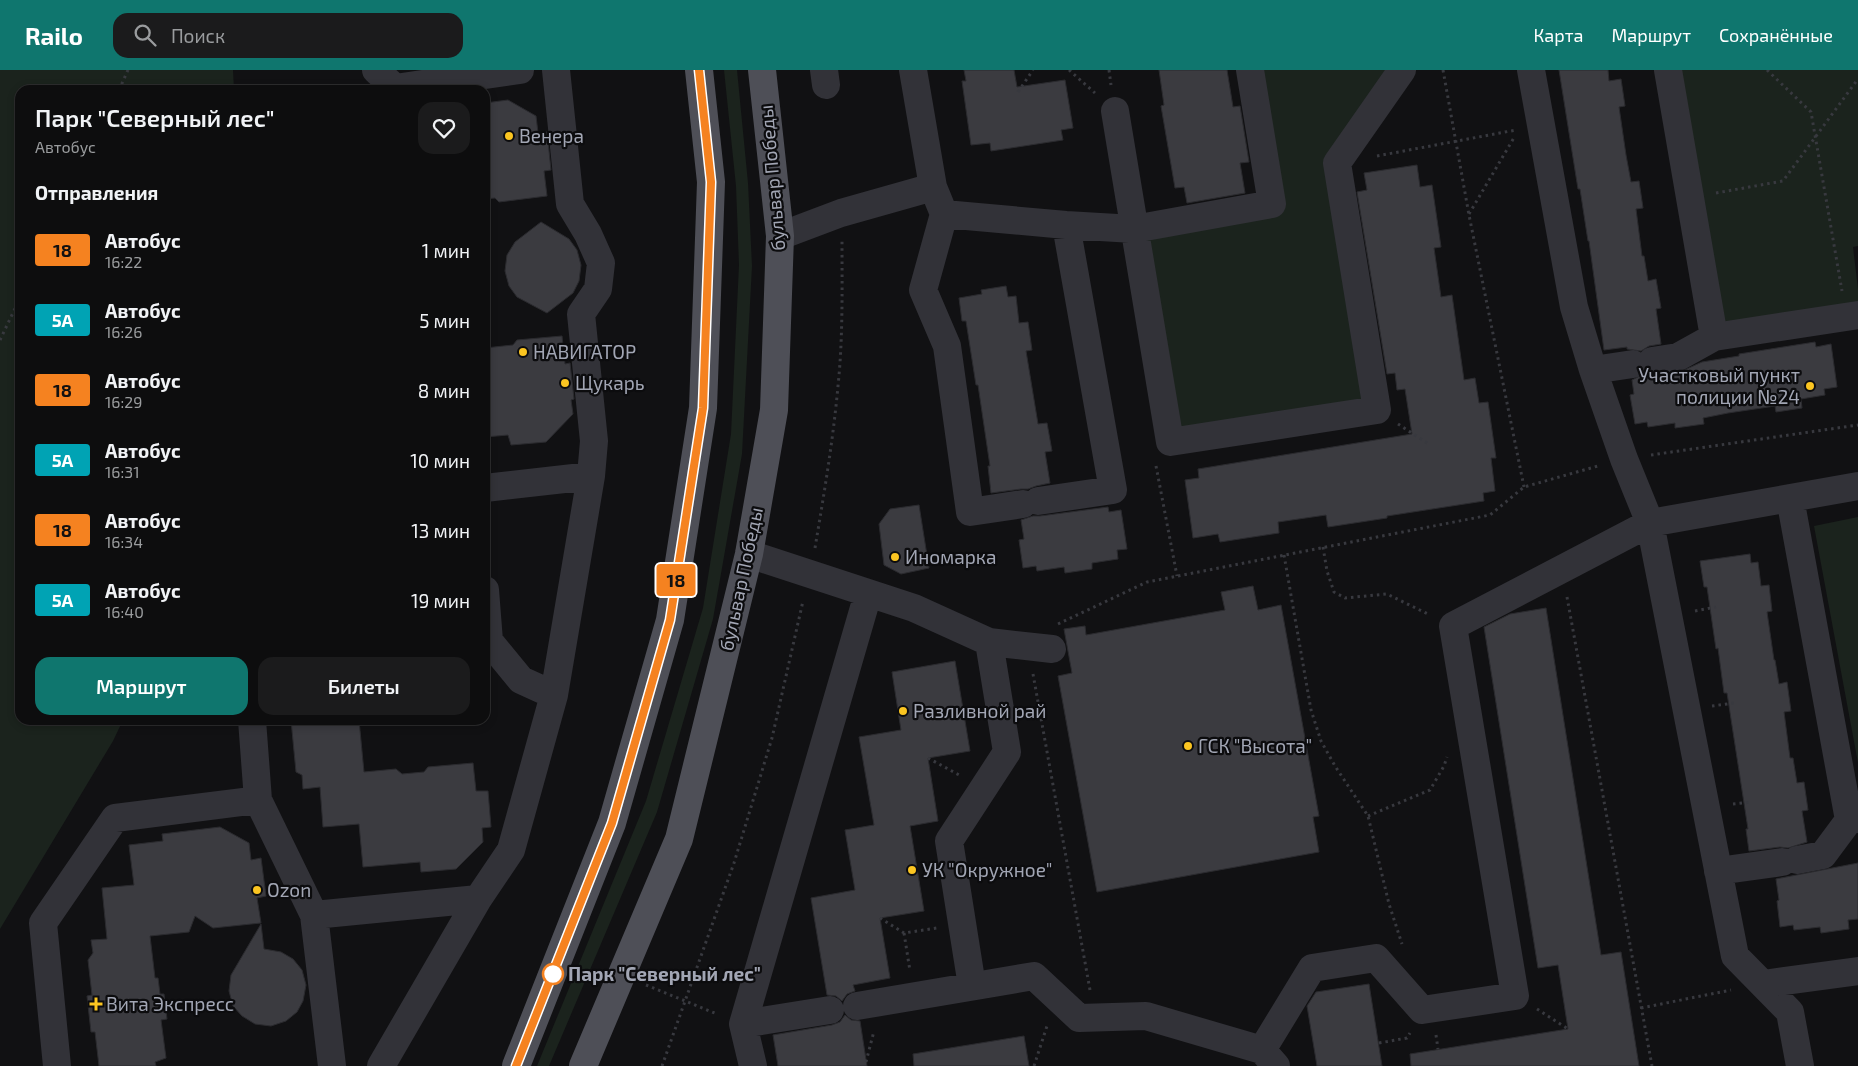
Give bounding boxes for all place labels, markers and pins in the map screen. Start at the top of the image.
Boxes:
place label: Венера [519,124,584,147]
marker: Венера [503,130,515,142]
place label: НАВИГАТОР [533,340,636,363]
marker: НАВИГАТОР [517,346,529,358]
place label: Участковый пункт полиции №24 [1638,363,1800,408]
place label: Щукарь [575,371,645,395]
marker: Щукарь [559,377,571,389]
marker: Участковый пункт полиции №24 [1804,380,1816,392]
place label: Иномарка [905,545,997,568]
marker: Иномарка [889,551,901,563]
place label: Разливной рай [913,699,1047,722]
marker: Разливной рай [897,705,909,717]
place label: ГСК "Высота" [1198,734,1312,757]
marker: ГСК "Высота" [1182,740,1194,752]
place label: УК "Окружное" [922,858,1052,882]
marker: УК "Окружное" [906,864,918,876]
place label: Ozon [267,878,311,901]
marker: Ozon [251,884,263,896]
place label: Парк "Северный лес" [568,962,761,985]
marker: Парк "Северный лес" [542,963,564,985]
place label: Вита Экспресс [106,992,234,1015]
marker: Вита Экспресс [90,998,102,1010]

